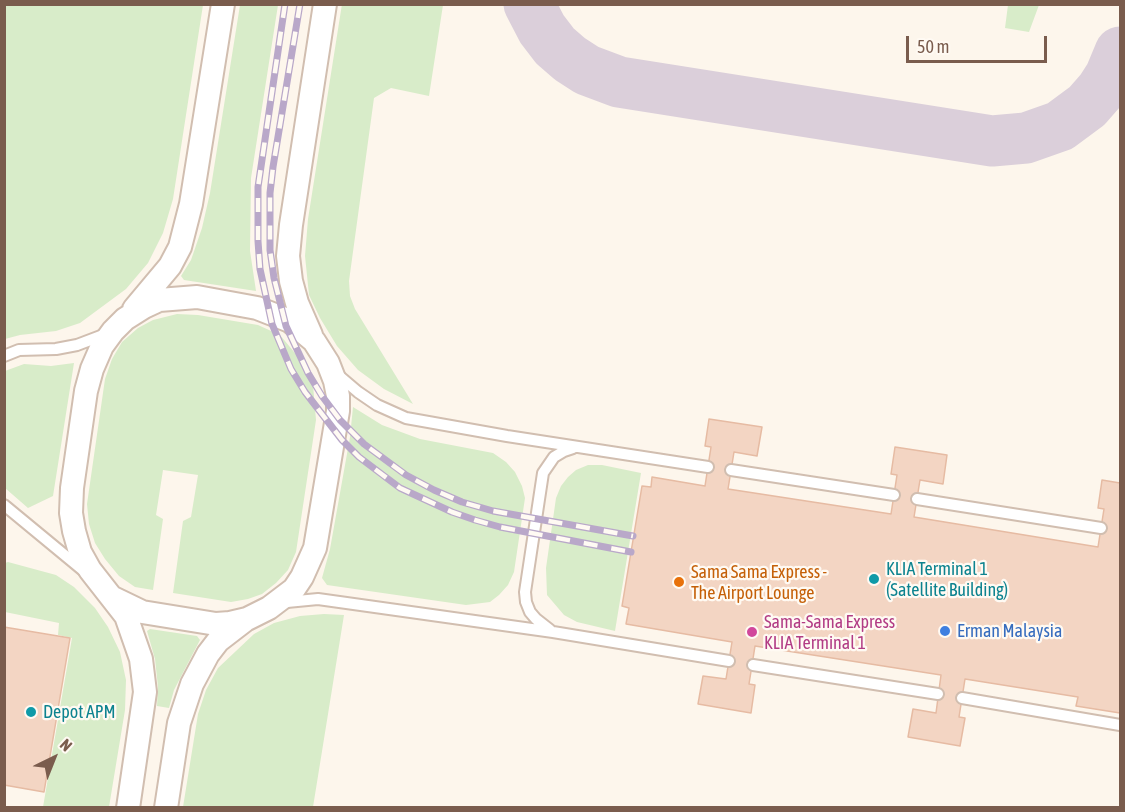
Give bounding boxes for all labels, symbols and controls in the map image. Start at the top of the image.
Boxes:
scale bar [909,24,1050,62]
text: 50 m [917,36,949,57]
place label: KLIA Terminal 1 (Satellite Building) [886,558,1008,600]
place label: Sama Sama Express - The Airport Lounge [691,561,827,604]
marker: KLIA Terminal 1 (Satellite Building) [867,572,881,586]
marker: Sama Sama Express - The Airport Lounge [672,575,686,589]
place label: Sama-Sama Express KLIA Terminal 1 [764,611,895,654]
place label: Erman Malaysia [957,620,1062,642]
marker: Erman Malaysia [938,624,952,638]
marker: Sama-Sama Express KLIA Terminal 1 [745,625,759,639]
place label: Depot APM [43,701,116,723]
marker: Depot APM [24,705,38,719]
north arrow [24,728,84,788]
text: N [57,735,76,755]

